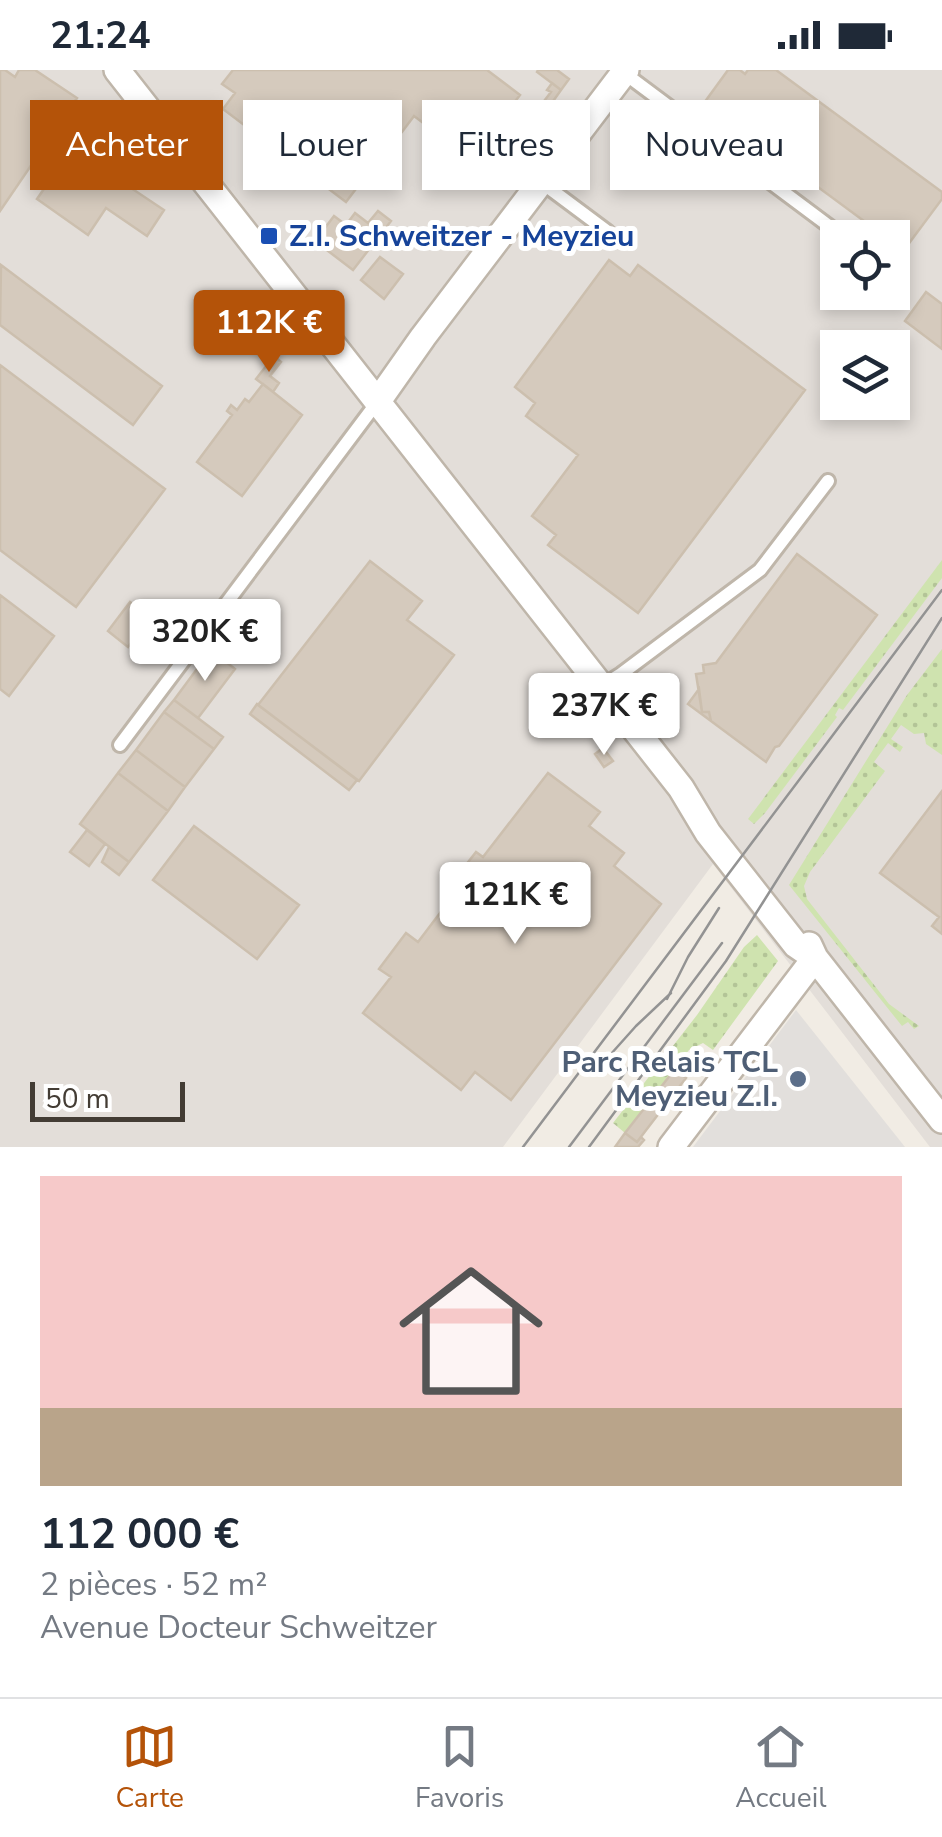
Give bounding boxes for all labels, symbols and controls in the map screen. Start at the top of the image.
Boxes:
text: 21:24 [50,10,151,61]
chip: Acheter [30,100,223,190]
chip: Louer [243,100,402,190]
chip: Filtres [422,100,590,190]
chip: Nouveau [610,100,819,190]
place label: Z.I. Schweitzer - Meyzieu [289,216,634,257]
map controls [820,220,910,420]
button: locate [820,220,910,310]
marker: Z.I. Schweitzer - Meyzieu [258,225,280,247]
pin: 112K € [188,290,350,375]
text: 112K € [216,301,322,344]
button: layers [820,330,910,420]
pin: 320K € [124,599,286,684]
text: 320K € [152,610,258,653]
pin: 237K € [523,673,685,758]
text: 237K € [551,684,657,727]
pin: 121K € [434,862,596,947]
text: 121K € [462,873,568,916]
place label: Parc Relais TCL Meyzieu Z.I. [562,1042,778,1117]
marker: Parc Relais TCL Meyzieu Z.I. [787,1068,809,1090]
scale bar [30,1077,185,1122]
text: 50 m [45,1080,110,1118]
icon: home [381,1241,561,1421]
text: 112 000 € [40,1506,239,1563]
text: 2 pièces · 52 m² [40,1563,267,1606]
text: Avenue Docteur Schweitzer [40,1606,437,1649]
tab: Carte [115,1719,184,1817]
tab: Favoris [415,1719,504,1817]
tab: Accueil [735,1719,827,1817]

